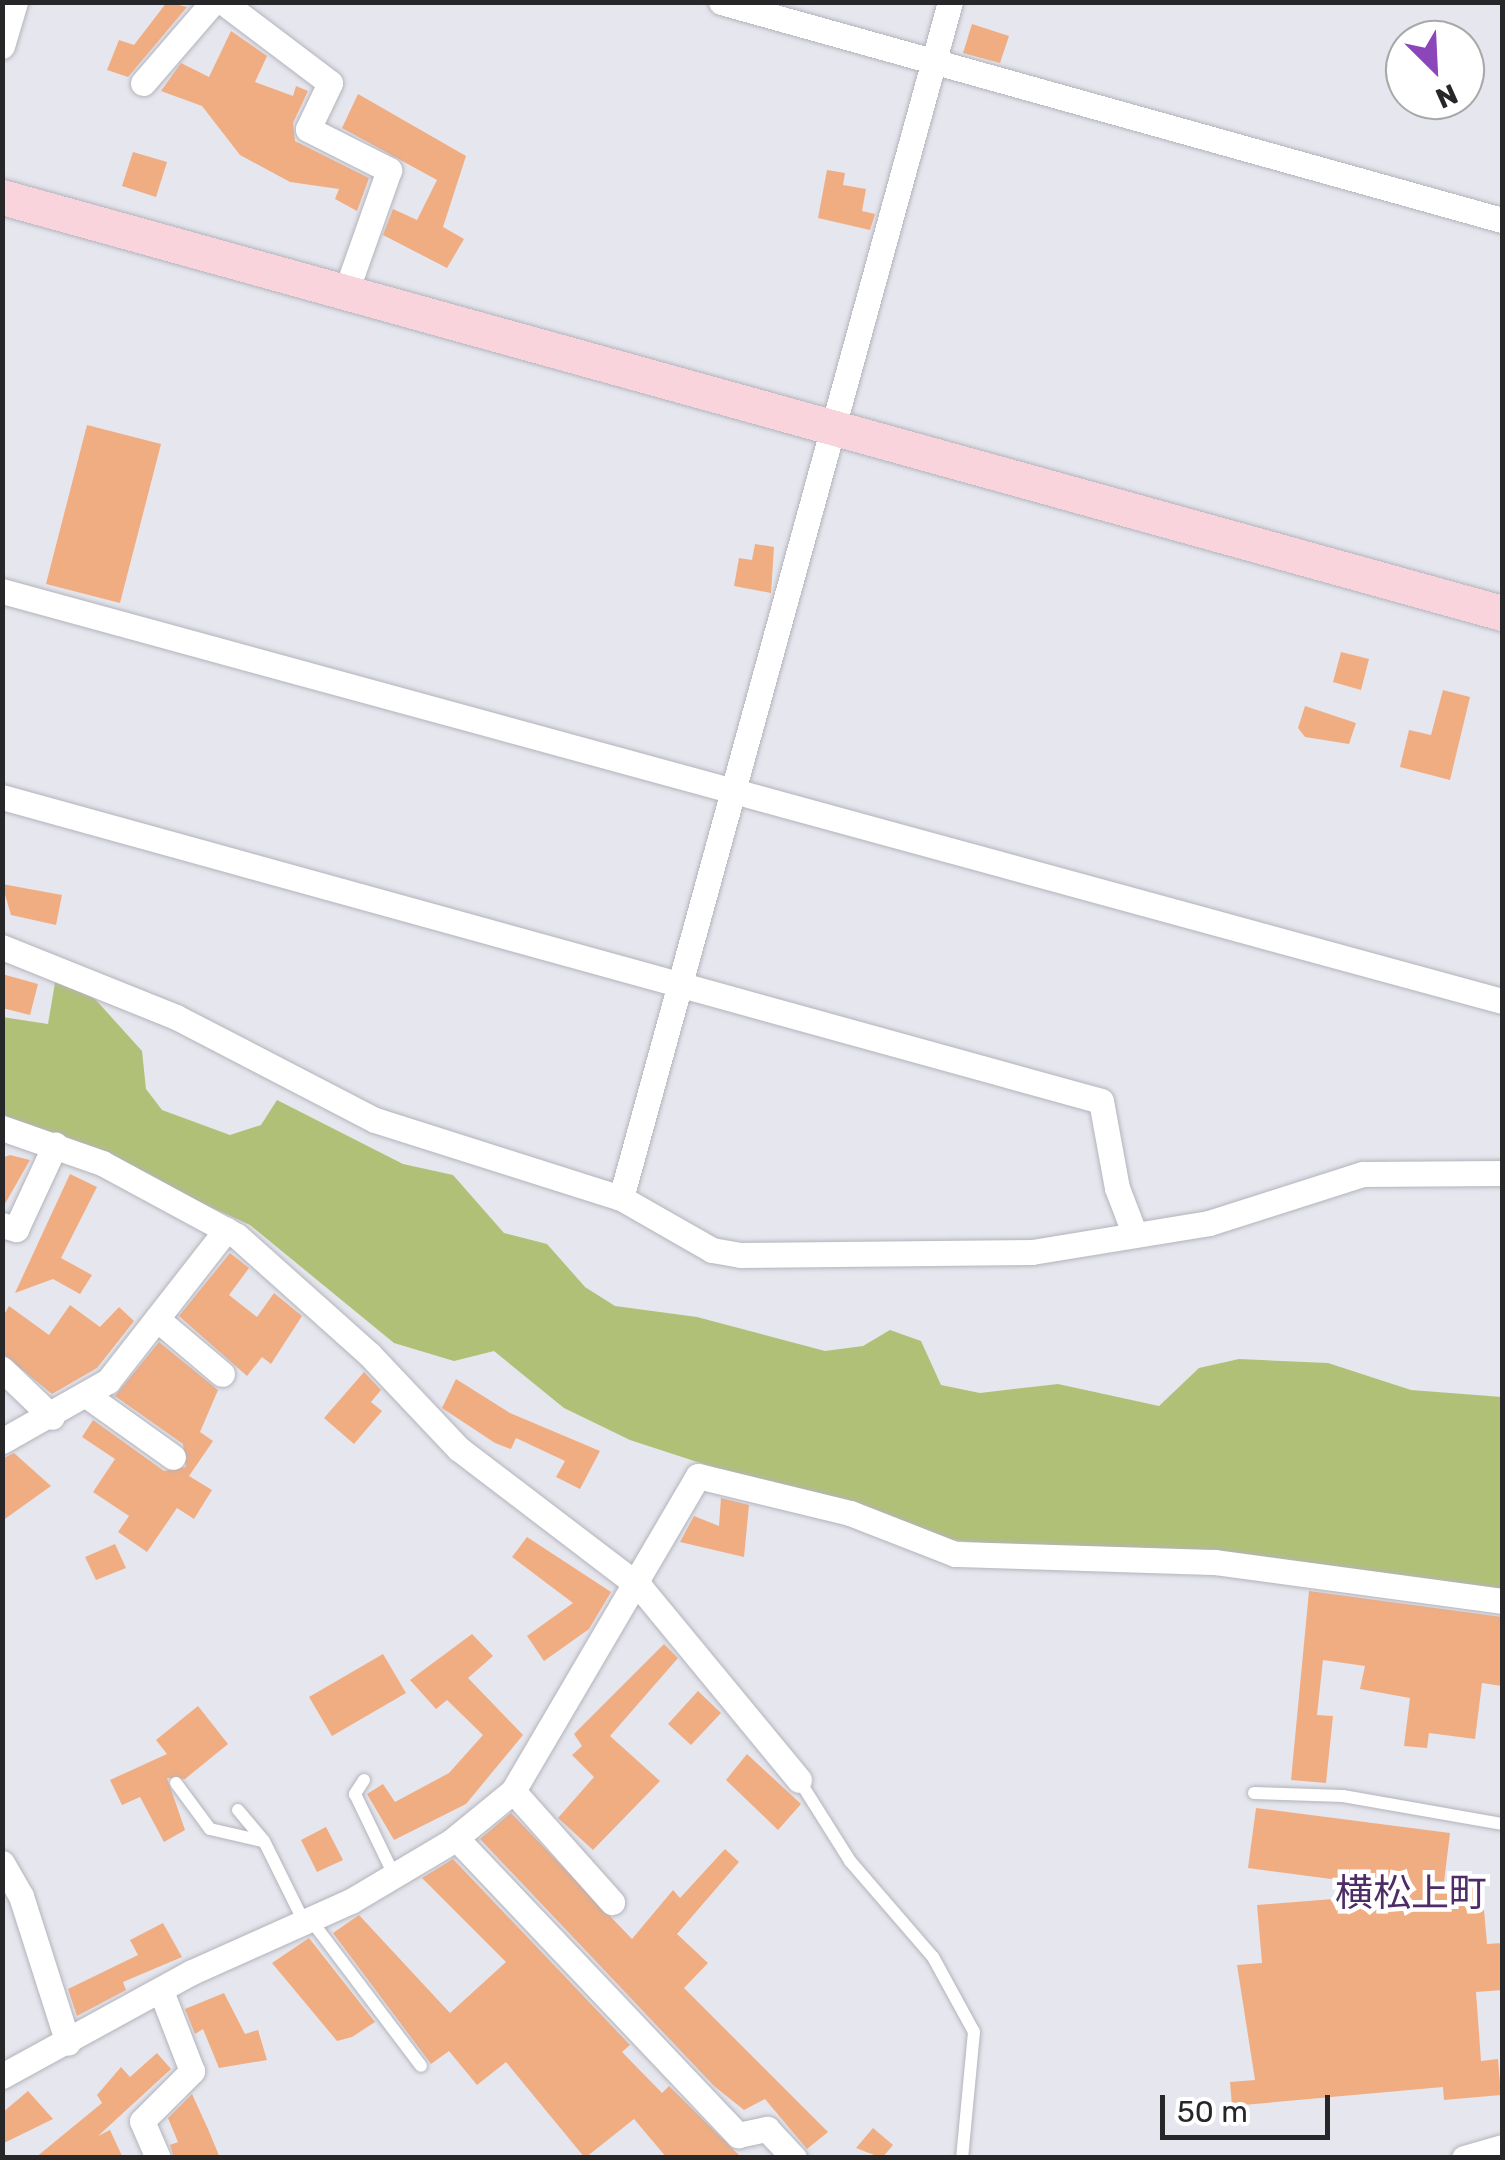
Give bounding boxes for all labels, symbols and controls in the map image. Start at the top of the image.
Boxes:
north arrow [1385,20,1485,120]
text: N [1431,77,1463,115]
district label: 横松上町 [1335,1871,1487,1917]
scale bar [1165,2075,1335,2137]
text: 50 m [1177,2094,1248,2130]

